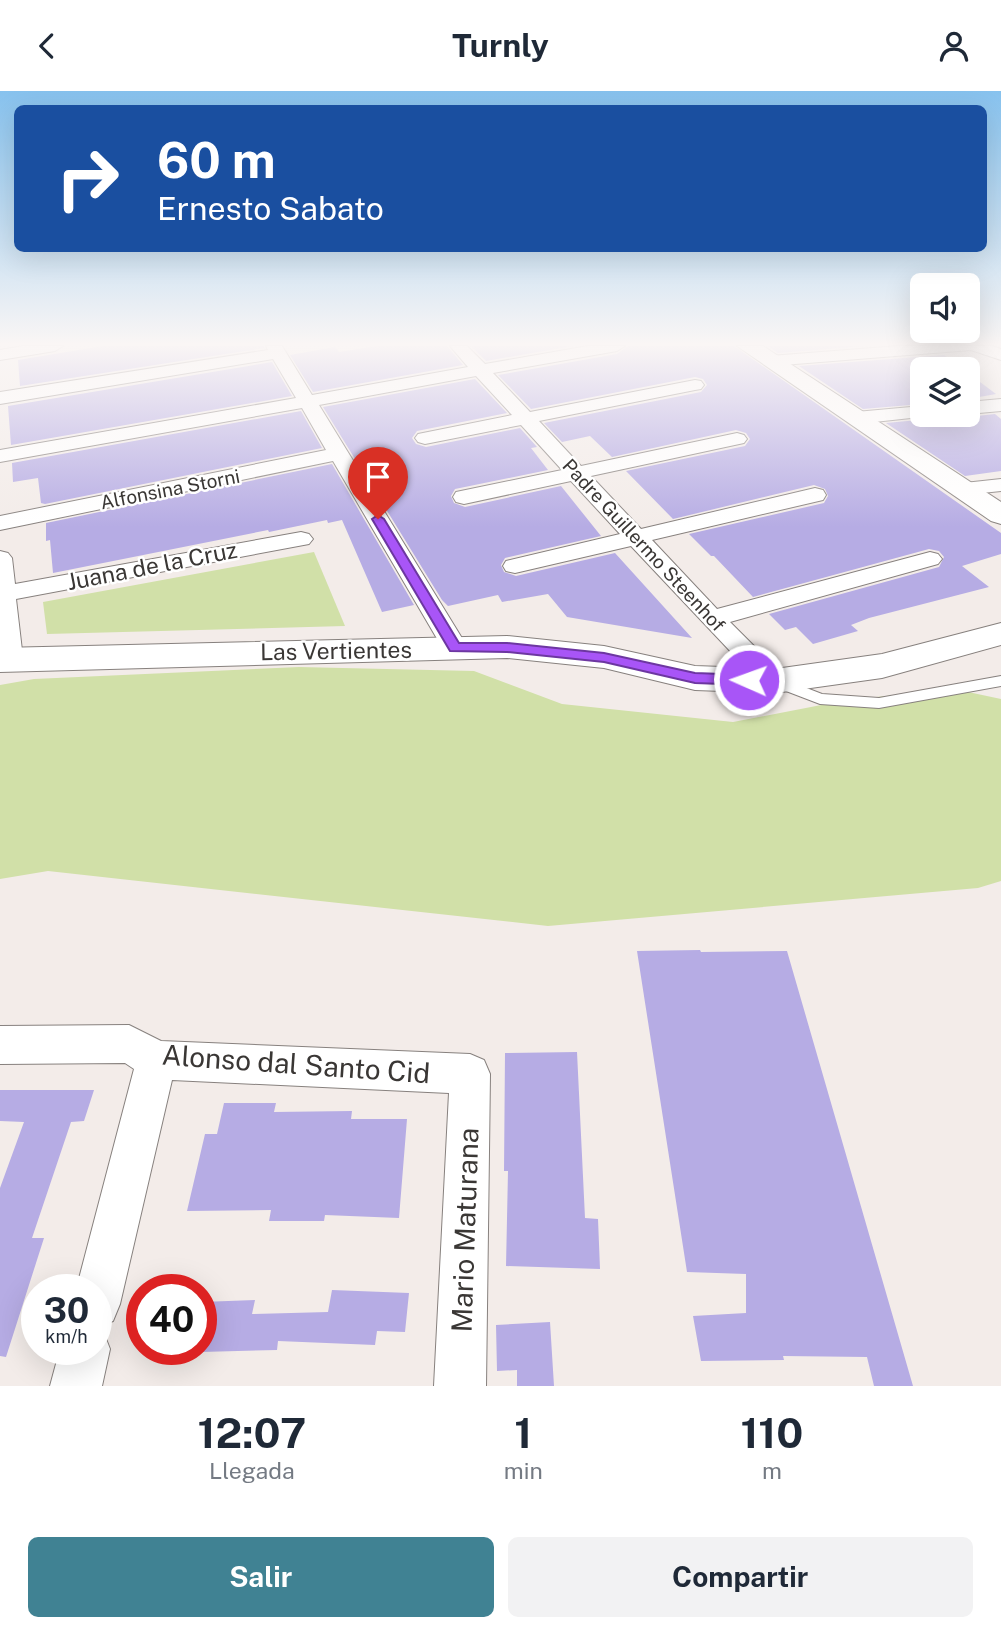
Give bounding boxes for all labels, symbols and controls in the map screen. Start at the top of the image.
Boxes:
icon: back [28,27,66,65]
text: Turnly [452,27,549,64]
icon: person [935,27,973,65]
text: 60 m [157,131,276,189]
icon: right [42,133,133,224]
text: Ernesto Sabato [157,190,384,227]
map controls [910,273,980,427]
button: sound [910,273,980,343]
button: layers [910,357,980,427]
pin [348,447,408,519]
street label: Padre Guillermo Steenhof [558,454,730,636]
icon: arrive [359,458,397,496]
street label: Alfonsina Storni [98,465,242,513]
street label: Juana de la Cruz [65,536,239,595]
street label: Las Vertientes [260,636,412,665]
position arrow [712,643,786,717]
street label: Alonso dal Santo Cid [161,1038,431,1089]
street label: Mario Maturana [444,1127,485,1333]
speed limit sign: 40 [126,1274,217,1365]
text: 30 [44,1290,89,1331]
text: km/h [45,1326,88,1347]
text: 12:07 [198,1408,306,1457]
text: 1 [514,1408,532,1457]
text: 110 [740,1408,803,1457]
text: Llegada [209,1457,295,1484]
text: min [504,1457,543,1484]
text: m [762,1457,782,1484]
button: Salir [28,1537,494,1617]
button: Compartir [508,1537,973,1617]

